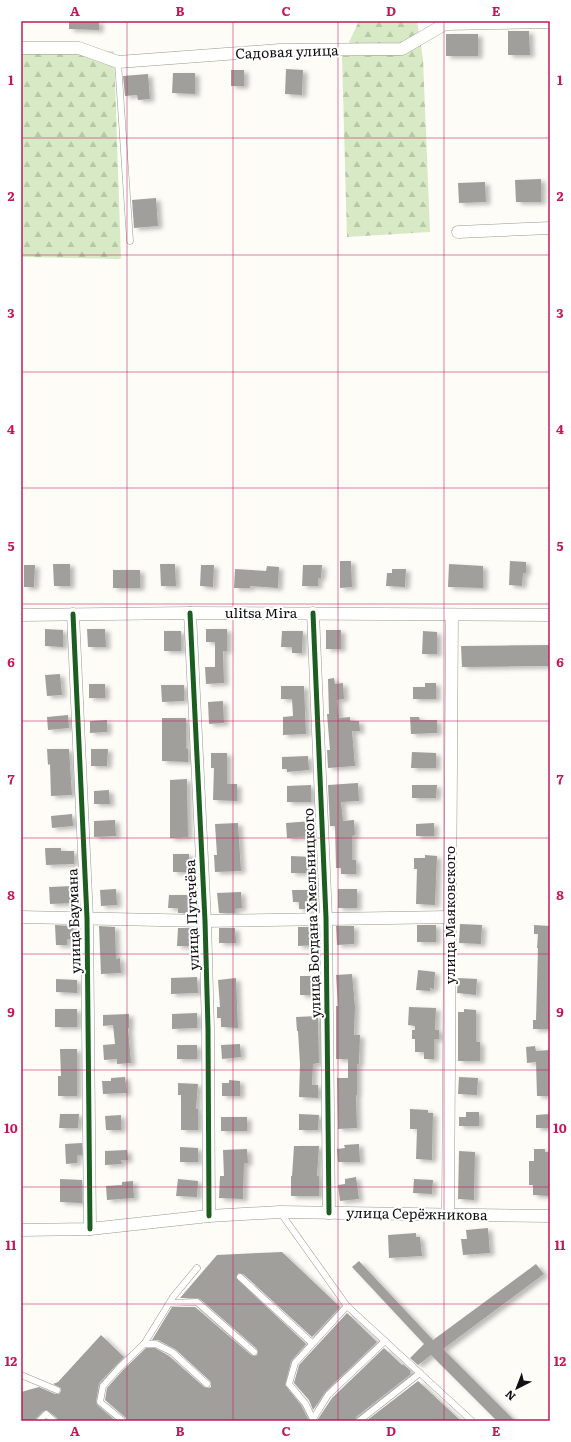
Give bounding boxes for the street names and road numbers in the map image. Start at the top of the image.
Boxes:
street label: Садовая улица [235,39,339,63]
street label: ulitsa Mira [225,602,298,622]
street label: улица Богдана Хмельницкого [297,808,325,1018]
street label: улица Маяковского [439,846,459,984]
street label: улица Пугачёва [179,859,203,971]
street label: улица Баумана [61,868,85,974]
street label: улица Серёжникова [346,1202,488,1224]

